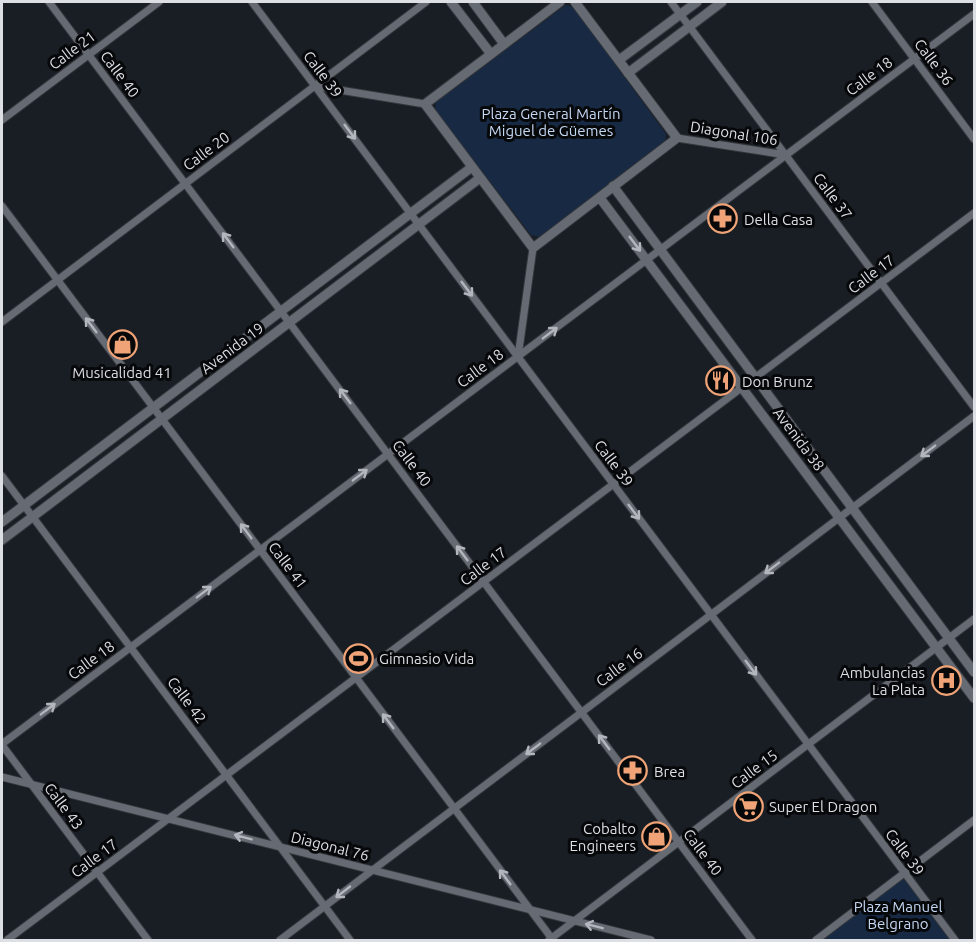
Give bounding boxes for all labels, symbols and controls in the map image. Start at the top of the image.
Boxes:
street label: Calle 21 [46,27,98,73]
street label: Calle 36 [911,36,957,88]
street label: Calle 40 [97,48,143,100]
street label: Calle 39 [300,48,346,100]
street label: Calle 18 [843,53,895,99]
park label: Plaza General Martín Miguel de Güemes [481,105,621,139]
street label: Diagonal 106 [689,118,779,148]
one-way arrow [344,124,356,140]
street label: Calle 20 [180,128,232,174]
street label: Calle 37 [810,170,856,222]
pharmacy icon: Della Casa [707,203,739,235]
place label: Della Casa [744,211,813,228]
one-way arrow [222,233,234,249]
one-way arrow [628,236,641,252]
street label: Calle 17 [845,251,897,297]
one-way arrow [461,280,473,296]
one-way arrow [84,318,97,334]
street label: Avenida 19 [197,319,267,377]
one-way arrow [541,326,557,339]
shop icon: Musicalidad 41 [106,329,138,361]
street label: Calle 18 [454,345,506,391]
place label: Musicalidad 41 [72,364,172,381]
restaurant icon: Don Brunz [705,365,737,397]
place label: Don Brunz [742,373,813,390]
one-way arrow [339,389,351,405]
street label: Avenida 38 [770,404,828,474]
street label: Calle 40 [389,437,435,489]
street label: Calle 39 [591,437,637,489]
one-way arrow [920,445,936,457]
one-way arrow [352,469,368,481]
one-way arrow [628,503,640,519]
one-way arrow [239,524,252,540]
street label: Calle 41 [265,539,311,591]
street label: Calle 17 [457,543,509,589]
one-way arrow [455,545,468,561]
one-way arrow [765,562,781,575]
one-way arrow [196,586,212,598]
street label: Calle 18 [65,637,117,683]
sports icon: Gimnasio Vida [342,642,374,674]
street label: Calle 16 [593,644,645,690]
place label: Gimnasio Vida [379,650,474,667]
one-way arrow [744,660,757,676]
place label: Ambulancias La Plata [840,664,925,698]
hospital icon: Ambulancias La Plata [930,665,962,697]
street label: Calle 42 [164,674,210,726]
one-way arrow [40,703,56,715]
one-way arrow [382,713,395,729]
one-way arrow [597,735,610,751]
one-way arrow [525,743,541,756]
street label: Calle 15 [728,746,780,792]
pharmacy icon: Brea [617,755,649,787]
place label: Brea [654,763,685,780]
street label: Calle 43 [41,780,87,832]
supermarket icon: Super El Dragon [732,790,764,822]
place label: Super El Dragon [769,798,877,815]
place label: Cobalto Engineers [569,820,636,854]
shop icon: Cobalto Engineers [641,821,673,853]
street label: Calle 40 [680,826,726,878]
street label: Calle 39 [882,826,928,878]
street label: Diagonal 76 [289,828,371,864]
one-way arrow [234,831,253,842]
street label: Calle 17 [68,835,120,881]
one-way arrow [499,869,512,885]
one-way arrow [336,885,352,898]
park label: Plaza Manuel Belgrano [854,898,942,932]
one-way arrow [585,920,604,932]

